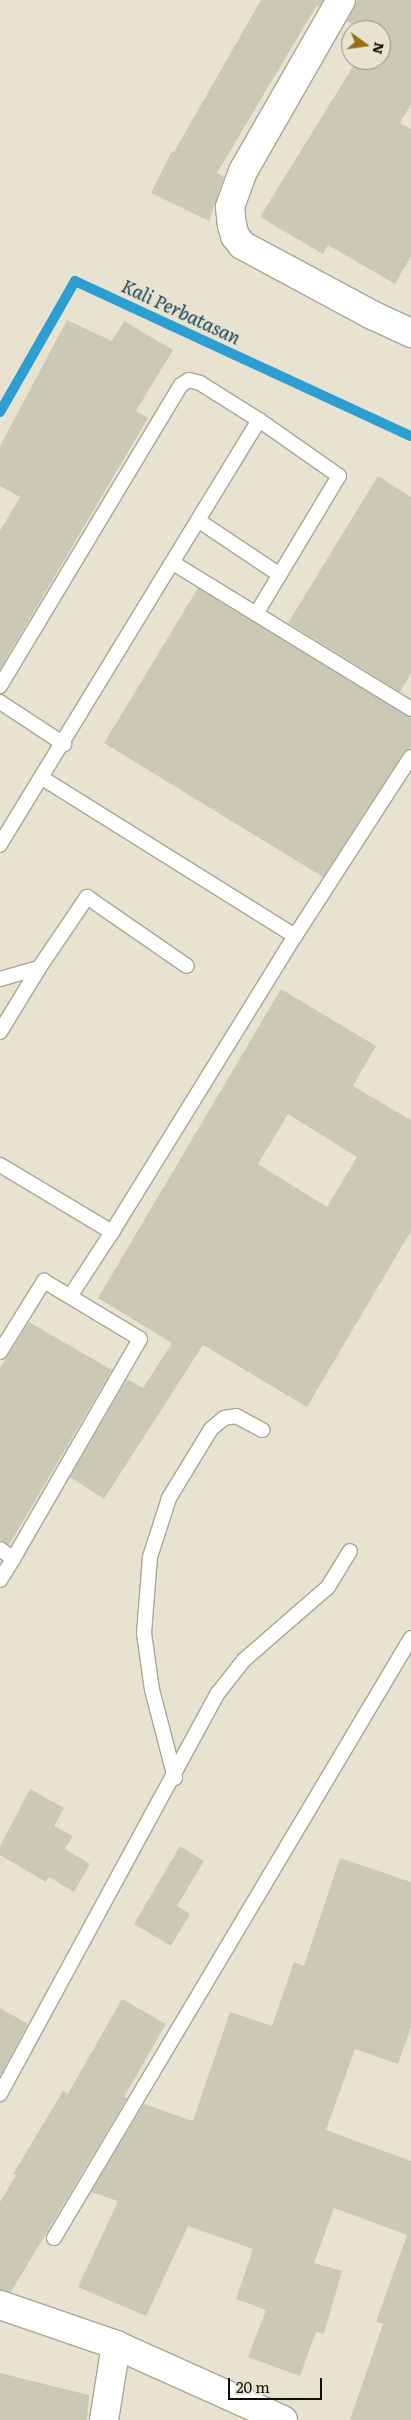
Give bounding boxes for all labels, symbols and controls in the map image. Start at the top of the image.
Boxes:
north arrow [341,20,391,70]
text: N [368,40,391,57]
water label: Kali Perbatasan [118,275,244,349]
scale bar [231,2368,325,2400]
text: 20 m [236,2375,270,2398]

